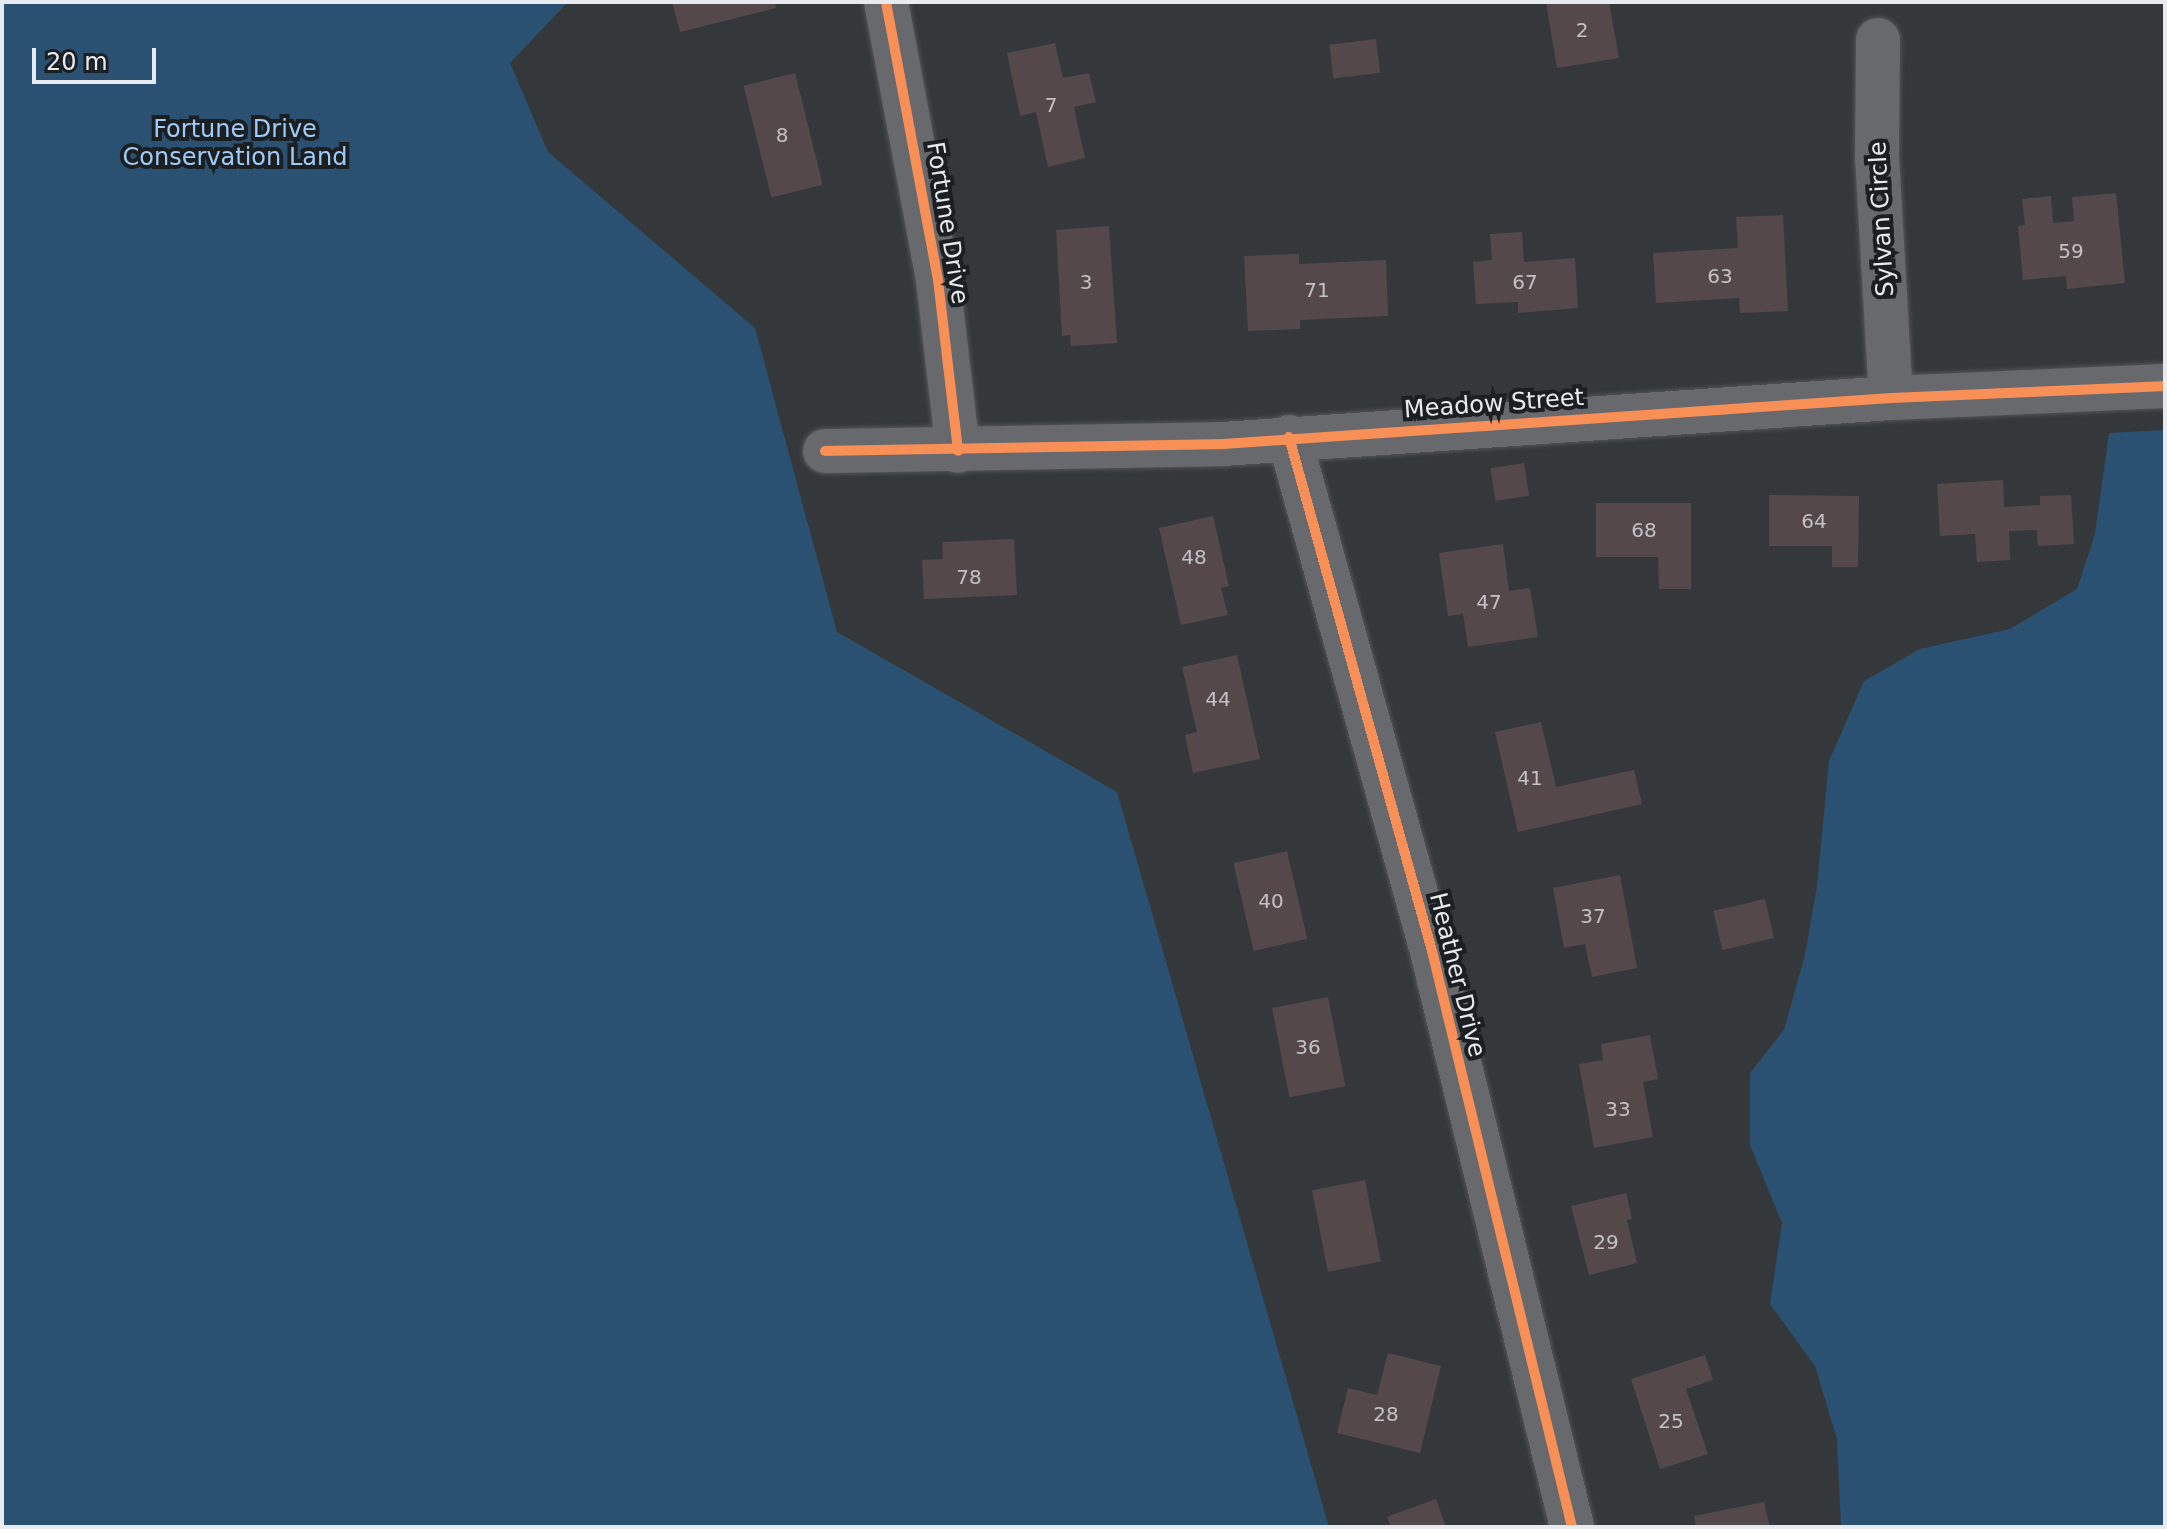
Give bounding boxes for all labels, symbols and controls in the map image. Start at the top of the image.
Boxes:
house number: 2 [1576,18,1588,42]
scale bar [36,32,160,82]
text: 20 m [46,48,108,76]
house number: 7 [1045,93,1057,117]
park label: Fortune Drive Conservation Land [123,116,347,172]
house number: 8 [776,123,788,147]
street label: Fortune Drive [920,140,974,306]
street label: Sylvan Circle [1864,141,1900,297]
house number: 59 [2058,239,2084,263]
house number: 63 [1707,264,1733,288]
house number: 3 [1080,270,1092,294]
house number: 67 [1512,270,1538,294]
house number: 71 [1304,278,1330,302]
street label: Meadow Street [1403,383,1585,425]
house number: 64 [1801,509,1827,533]
house number: 68 [1631,518,1657,542]
house number: 48 [1181,545,1207,569]
house number: 78 [956,565,982,589]
house number: 47 [1476,590,1502,614]
house number: 44 [1205,687,1231,711]
house number: 41 [1517,766,1543,790]
house number: 40 [1258,889,1284,913]
street label: Heather Drive [1423,890,1491,1060]
house number: 37 [1580,904,1606,928]
house number: 36 [1295,1035,1321,1059]
house number: 33 [1605,1097,1631,1121]
house number: 29 [1593,1230,1619,1254]
house number: 28 [1373,1402,1399,1426]
house number: 25 [1658,1409,1684,1433]

